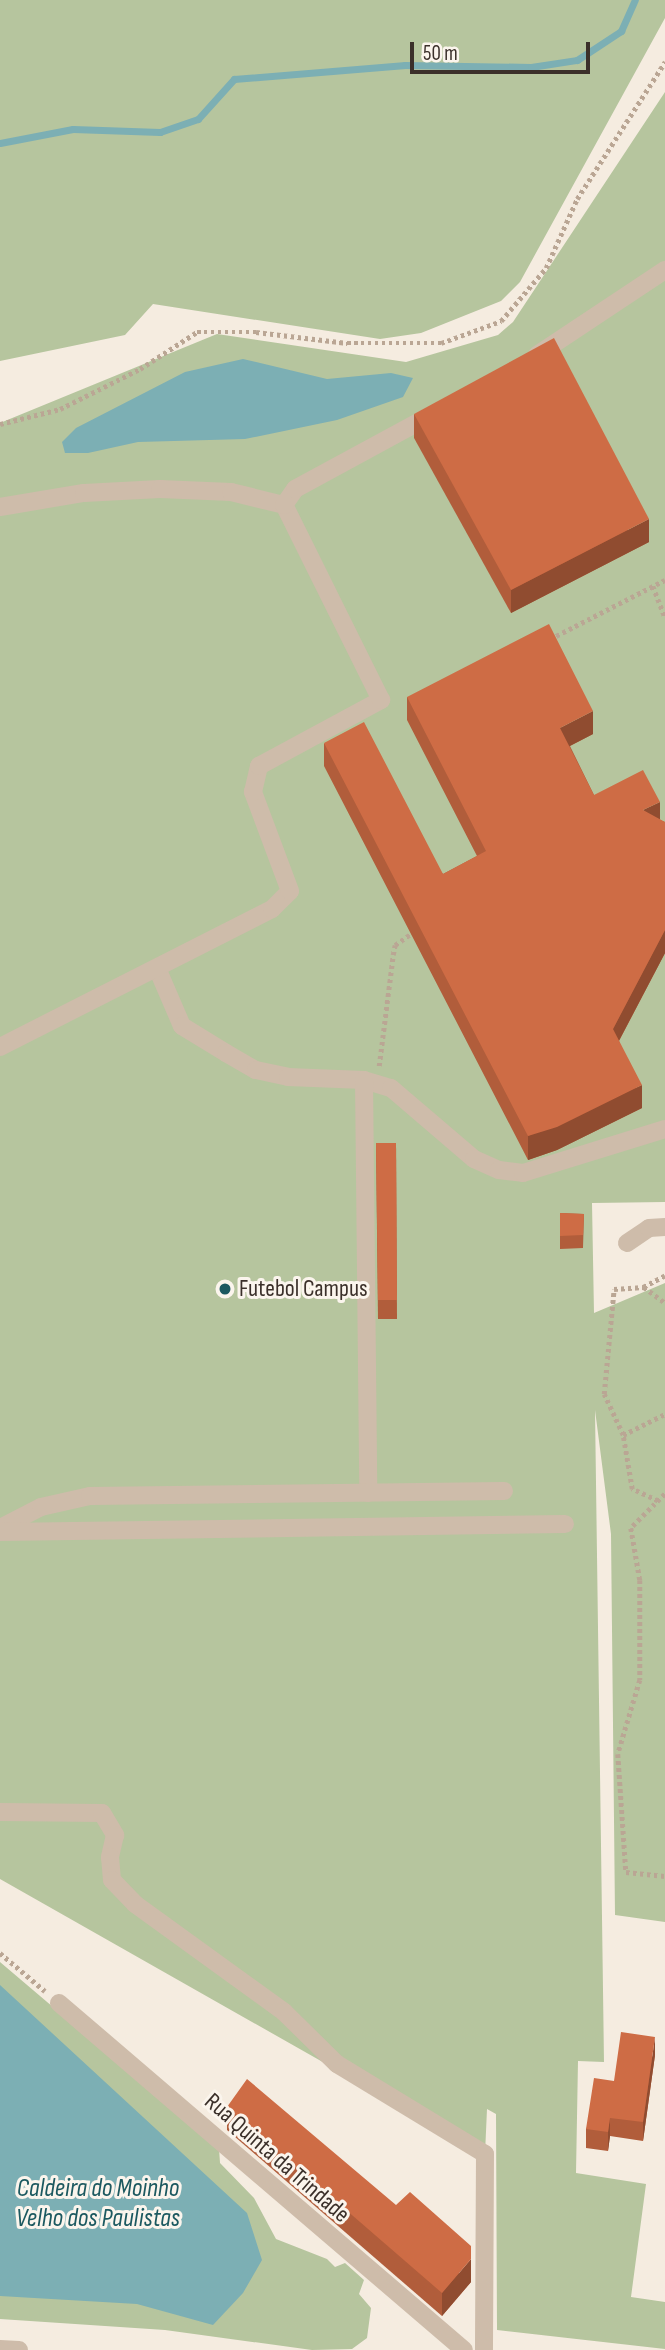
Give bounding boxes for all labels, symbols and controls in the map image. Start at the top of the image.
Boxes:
scale bar [413,28,593,72]
text: 50 m [423,41,458,66]
place label: Futebol Campus [239,1275,368,1303]
marker: Futebol Campus [217,1281,233,1297]
street label: Rua Quinta da Trindade [199,2087,355,2229]
water label: Caldeira do Moinho Velho dos Paulistas [16,2173,180,2234]

